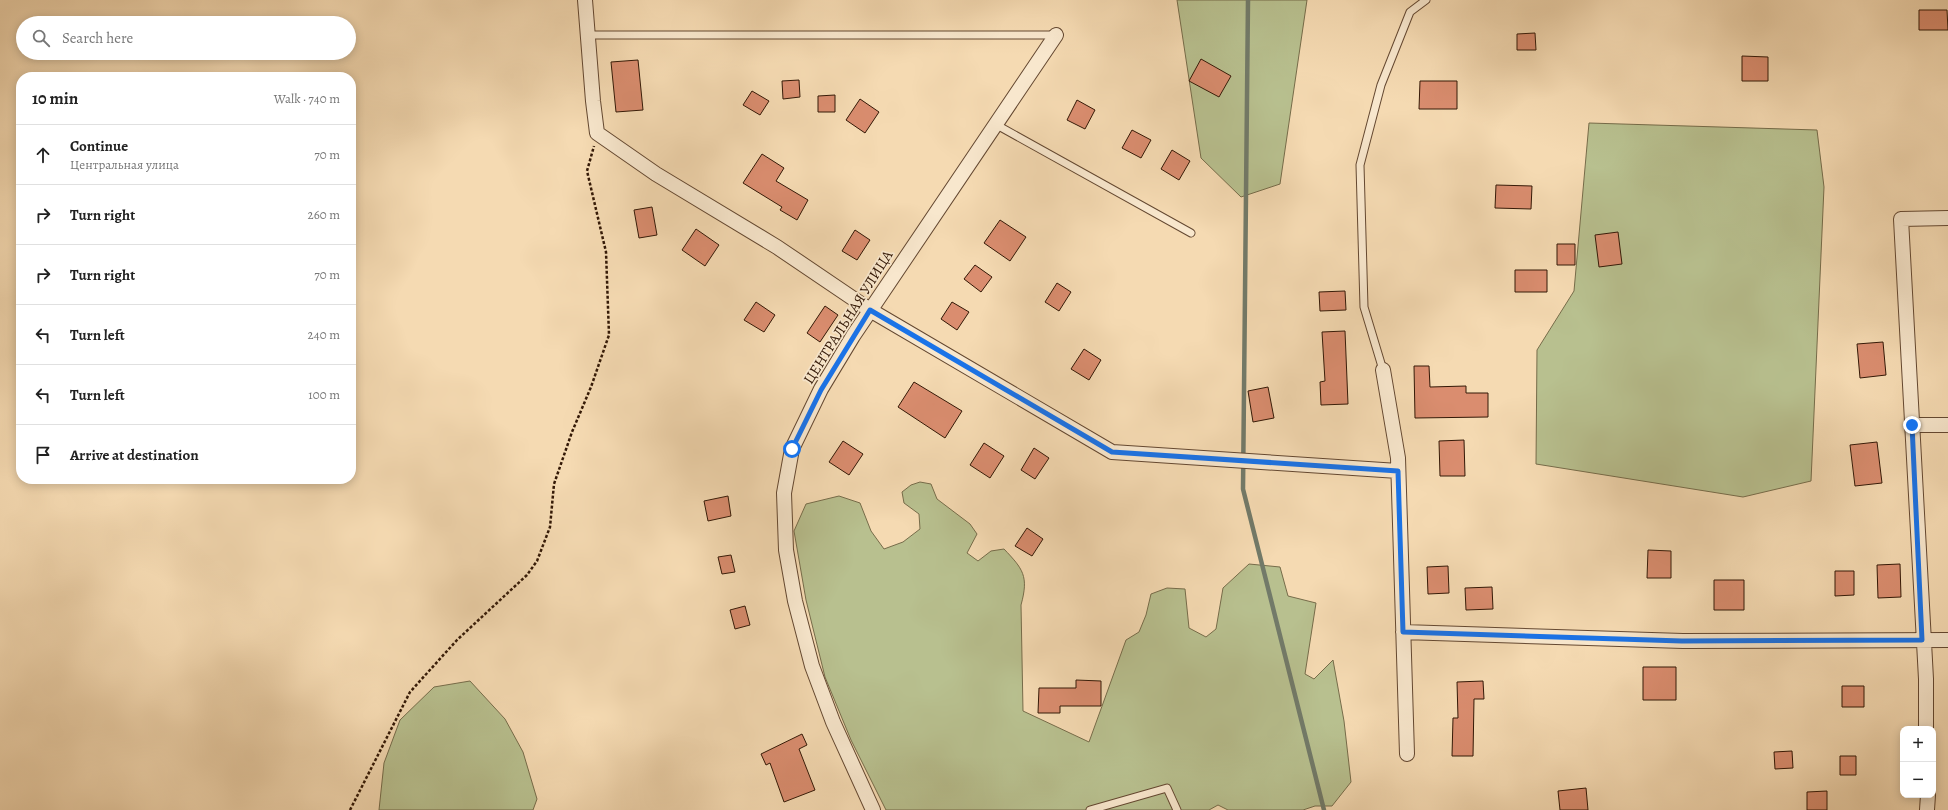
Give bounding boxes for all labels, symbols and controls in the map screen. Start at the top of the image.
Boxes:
search box [16,16,356,60]
icon: search [30,27,52,49]
text: Search here [62,28,133,48]
text: 10 min [32,87,78,110]
text: Walk · 740 m [274,90,340,107]
text: Continue [70,136,128,156]
icon: ahead [32,144,54,166]
text: 70 m [314,146,340,163]
text: Центральная улица [70,156,179,173]
icon: right [32,204,54,226]
text: Turn right [70,205,135,225]
text: 260 m [307,206,340,223]
street label: ЦЕНТРАЛЬНАЯ УЛИЦА [799,246,897,388]
icon: right [32,264,54,286]
text: Turn right [70,265,135,285]
text: 70 m [314,266,340,283]
icon: left [32,324,54,346]
text: Turn left [70,325,125,345]
text: 240 m [308,326,340,343]
icon: left [32,384,54,406]
text: Turn left [70,385,125,405]
text: 100 m [308,386,340,403]
route end [1903,416,1921,434]
route start [783,440,801,458]
icon: arrive [32,444,54,466]
text: Arrive at destination [70,445,199,465]
map controls [1900,726,1936,798]
button: + [1900,726,1936,762]
button: − [1900,762,1936,798]

